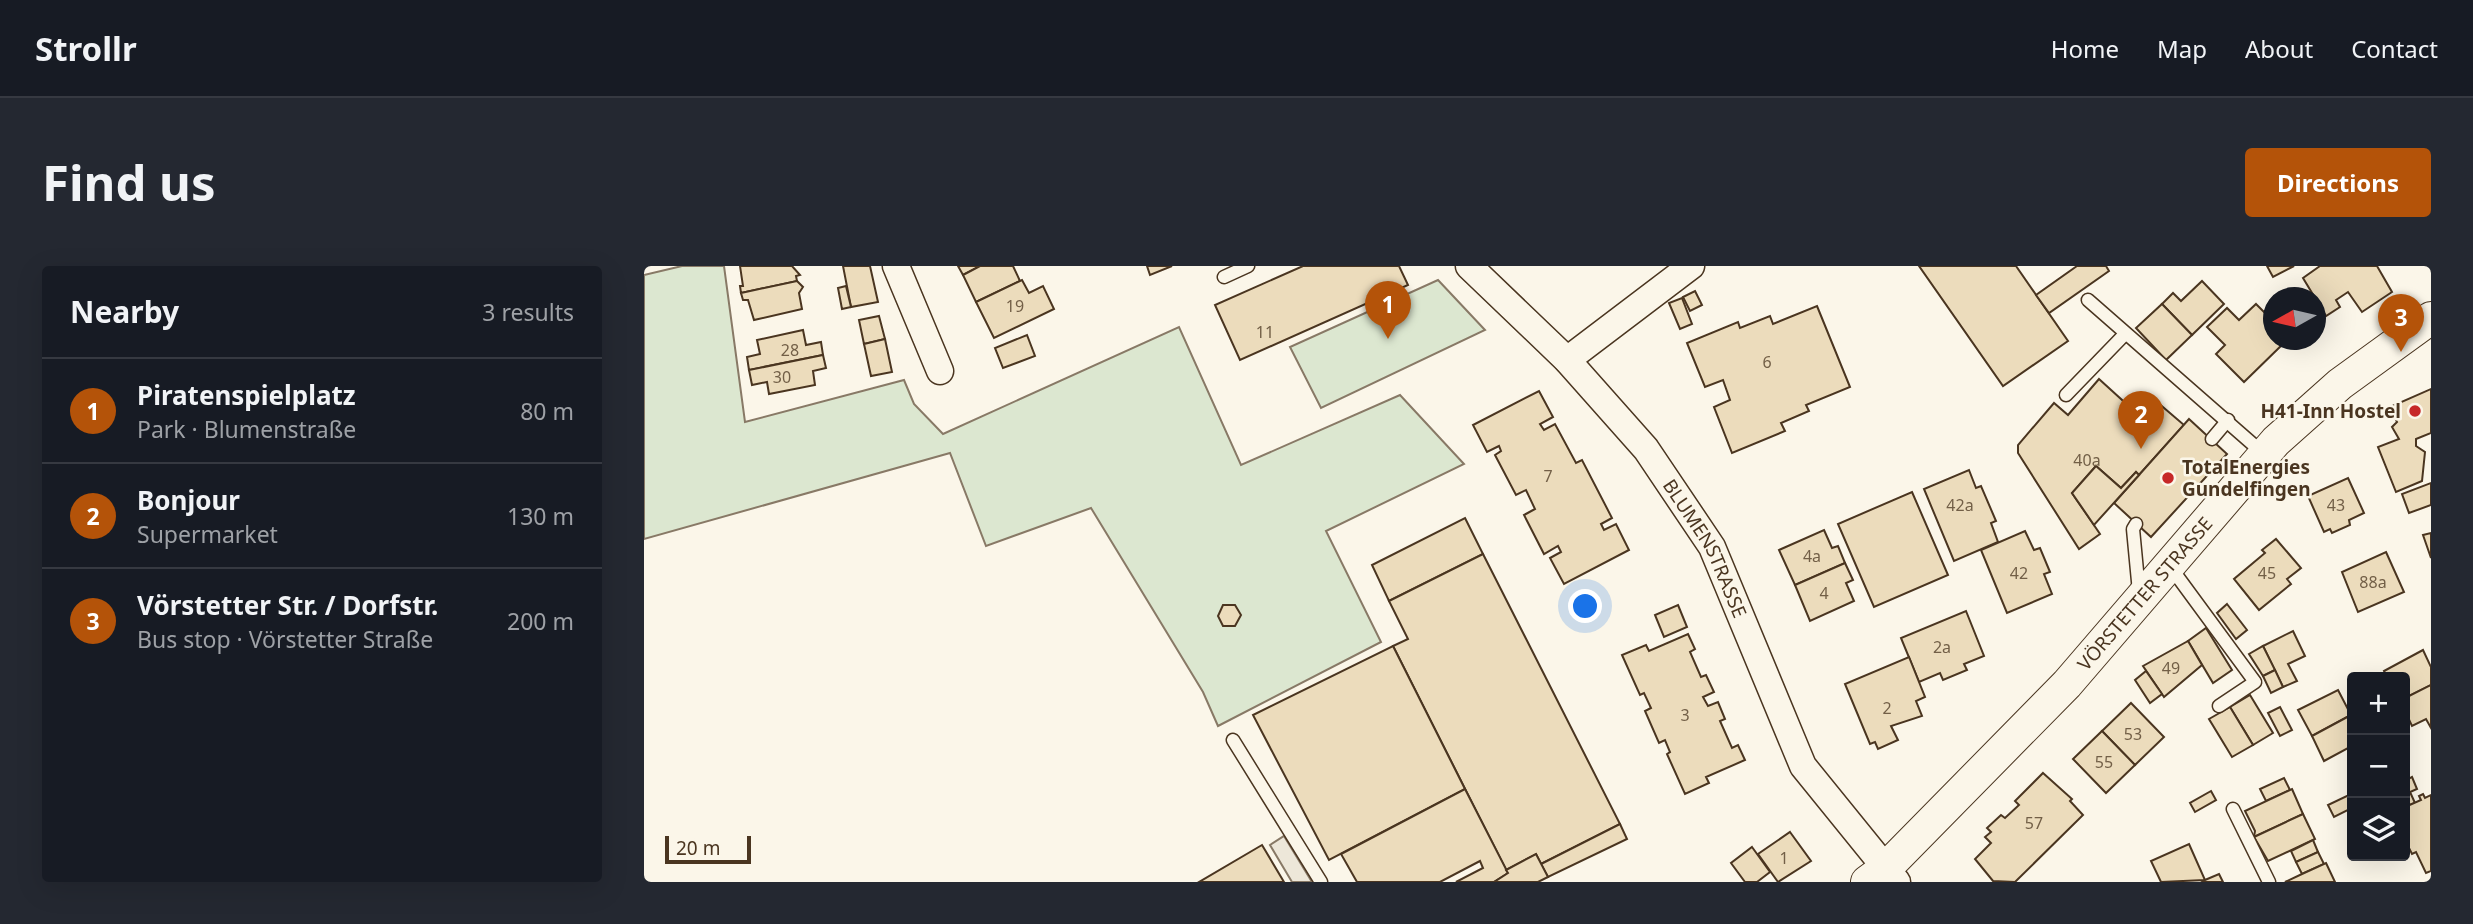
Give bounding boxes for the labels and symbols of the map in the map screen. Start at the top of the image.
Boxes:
pin: 1 [1365,281,1411,339]
north arrow [2263,287,2326,350]
pin: 3 [2378,294,2424,352]
house number: 19 [1006,295,1024,317]
house number: 11 [1256,321,1274,343]
house number: 28 [781,339,799,361]
house number: 6 [1762,351,1772,373]
house number: 30 [773,366,791,388]
pin: 2 [2118,391,2164,449]
place label: H41-Inn Hostel [2260,398,2401,424]
marker: H41-Inn Hostel [2407,403,2423,419]
house number: 40a [2073,449,2101,471]
place label: TotalEnergies Gundelfingen [2182,454,2311,502]
house number: 7 [1543,465,1553,487]
marker: TotalEnergies Gundelfingen [2160,470,2176,486]
street label: BLUMENSTRASSE [1657,474,1753,622]
house number: 42a [1946,494,1974,516]
house number: 43 [2327,494,2345,516]
street label: VÖRSTETTER STRASSE [2071,511,2218,676]
house number: 4a [1803,545,1821,567]
house number: 42 [2010,562,2028,584]
house number: 45 [2258,562,2276,584]
house number: 88a [2359,571,2387,593]
house number: 4 [1819,582,1829,604]
your location [1568,589,1602,623]
house number: 2a [1933,636,1951,658]
house number: 49 [2162,657,2180,679]
house number: 2 [1882,697,1892,719]
house number: 3 [1680,704,1690,726]
house number: 53 [2124,723,2142,745]
house number: 55 [2095,751,2113,773]
house number: 57 [2025,812,2043,834]
scale bar [665,833,751,865]
house number: 1 [1779,847,1789,869]

